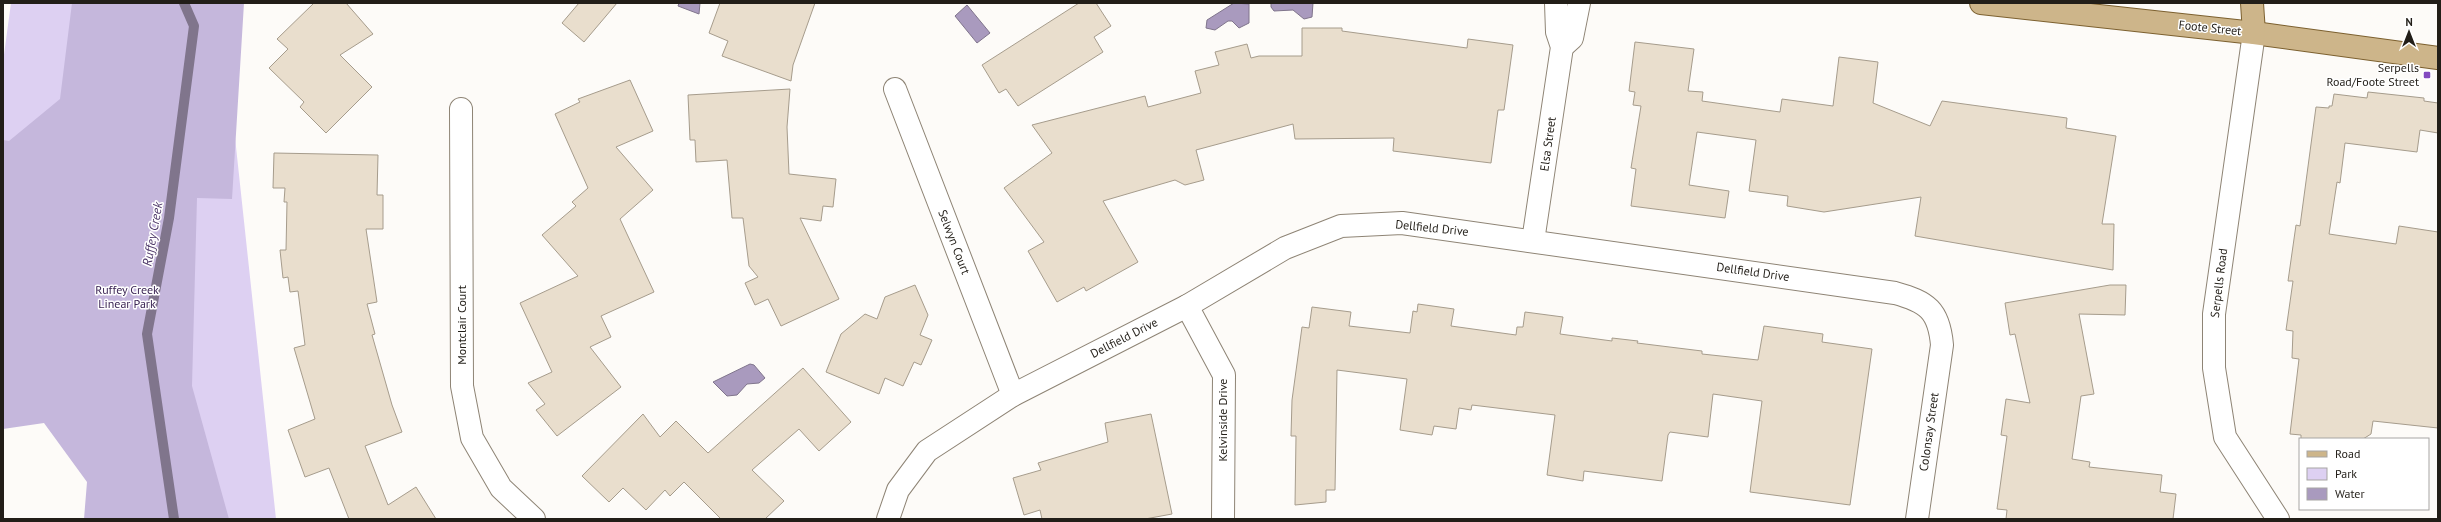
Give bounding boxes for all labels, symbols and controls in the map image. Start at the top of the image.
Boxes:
north arrow [2389,12,2429,52]
text: N [2405,15,2413,29]
street label: Foote Street [2178,17,2242,38]
place label: Serpells Road/Foote Street [2326,60,2419,89]
marker: Serpells Road/Foote Street [2422,70,2432,80]
street label: Elsa Street [1536,116,1559,172]
water label: Ruffey Creek [139,200,167,267]
street label: Selwyn Court [935,207,974,276]
street label: Dellfield Drive [1395,216,1469,239]
street label: Serpells Road [2207,247,2230,318]
street label: Dellfield Drive [1716,259,1791,284]
park label: Ruffey Creek Linear Park [95,282,159,311]
street label: Montclair Court [454,285,469,365]
street label: Dellfield Drive [1088,314,1160,361]
street label: Kelvinside Drive [1215,379,1230,461]
street label: Colonsay Street [1916,392,1941,472]
legend [2299,438,2429,510]
text: Road [2335,446,2360,461]
text: Park [2335,466,2357,481]
text: Water [2335,486,2365,501]

